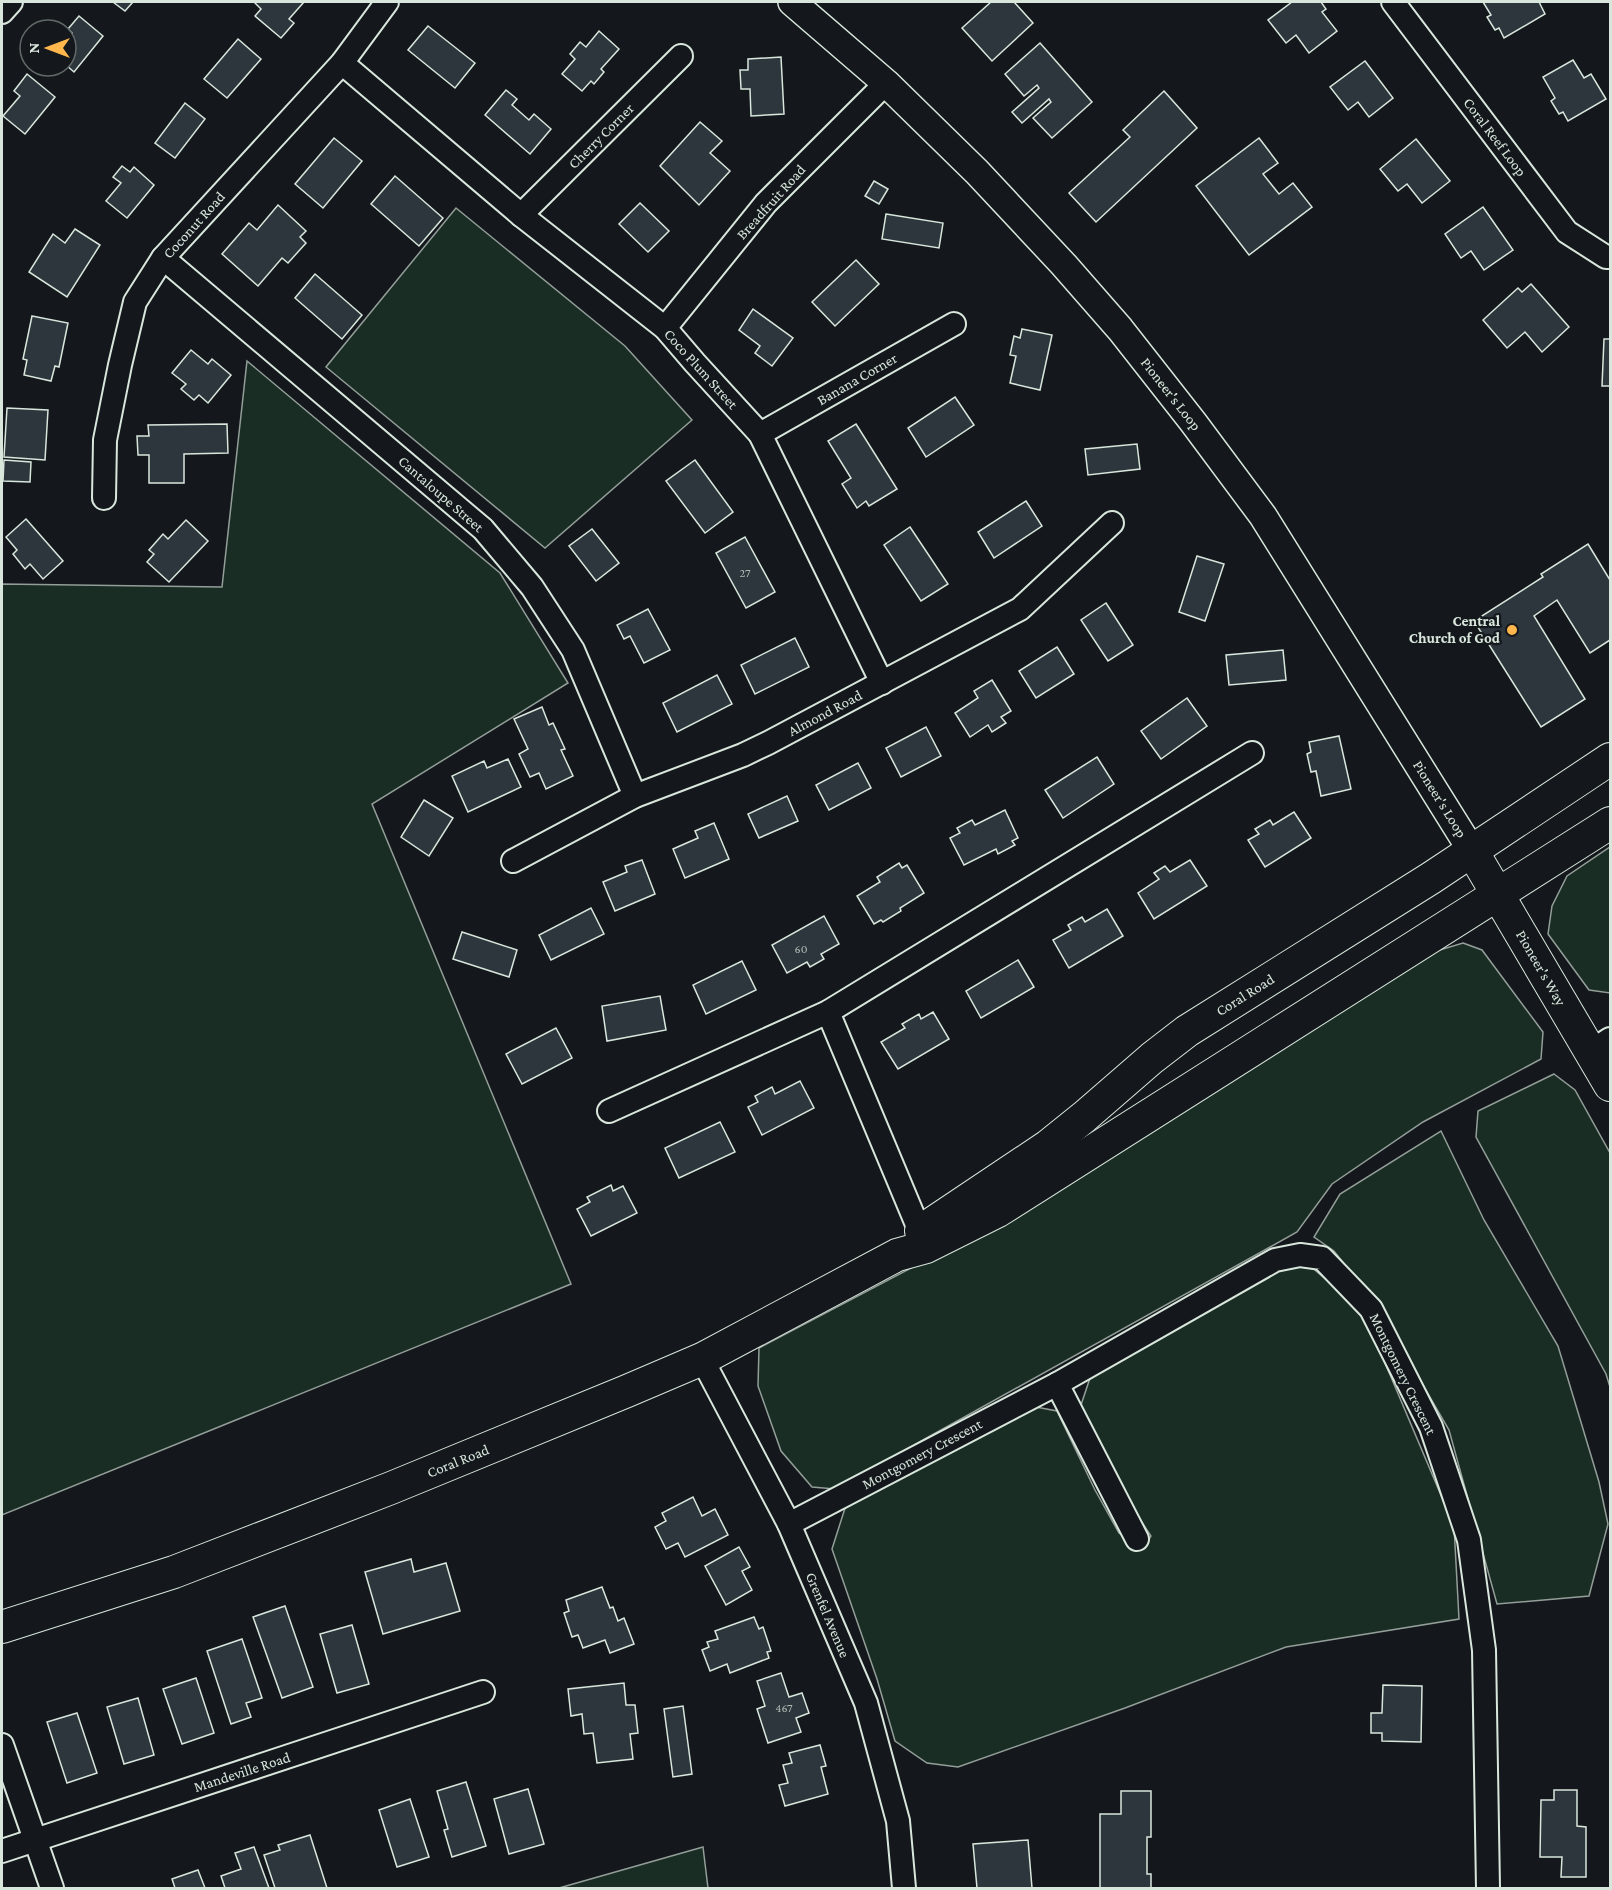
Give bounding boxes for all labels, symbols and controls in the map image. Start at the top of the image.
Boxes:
north arrow [18,18,78,78]
text: N [25,42,42,53]
street label: Coral Reef Loop [1460,95,1530,180]
street label: Cherry Corner [565,100,638,173]
street label: Breadfruit Road [733,161,809,242]
street label: Coconut Road [160,188,228,262]
street label: Coco Plum Street [661,326,742,413]
street label: Banana Corner [814,349,900,408]
street label: Pioneer's Loop [1137,354,1204,434]
street label: Cantaloupe Street [395,453,488,537]
house number: 27 [739,566,751,580]
place label: Central Church of God [1409,613,1501,646]
marker: Central Church of God [1505,623,1519,637]
street label: Almond Road [785,687,865,739]
street label: Pioneer's Loop [1409,758,1470,841]
street label: Pioneer's Way [1512,927,1569,1009]
house number: 60 [795,942,808,956]
street label: Coral Road [1213,971,1277,1019]
street label: Montgomery Crescent [1366,1311,1440,1439]
street label: Montgomery Crescent [859,1415,986,1493]
street label: Coral Road [425,1441,491,1481]
street label: Grenfel Avenue [803,1570,853,1660]
house number: 467 [775,1701,793,1715]
street label: Mandeville Road [192,1749,292,1795]

